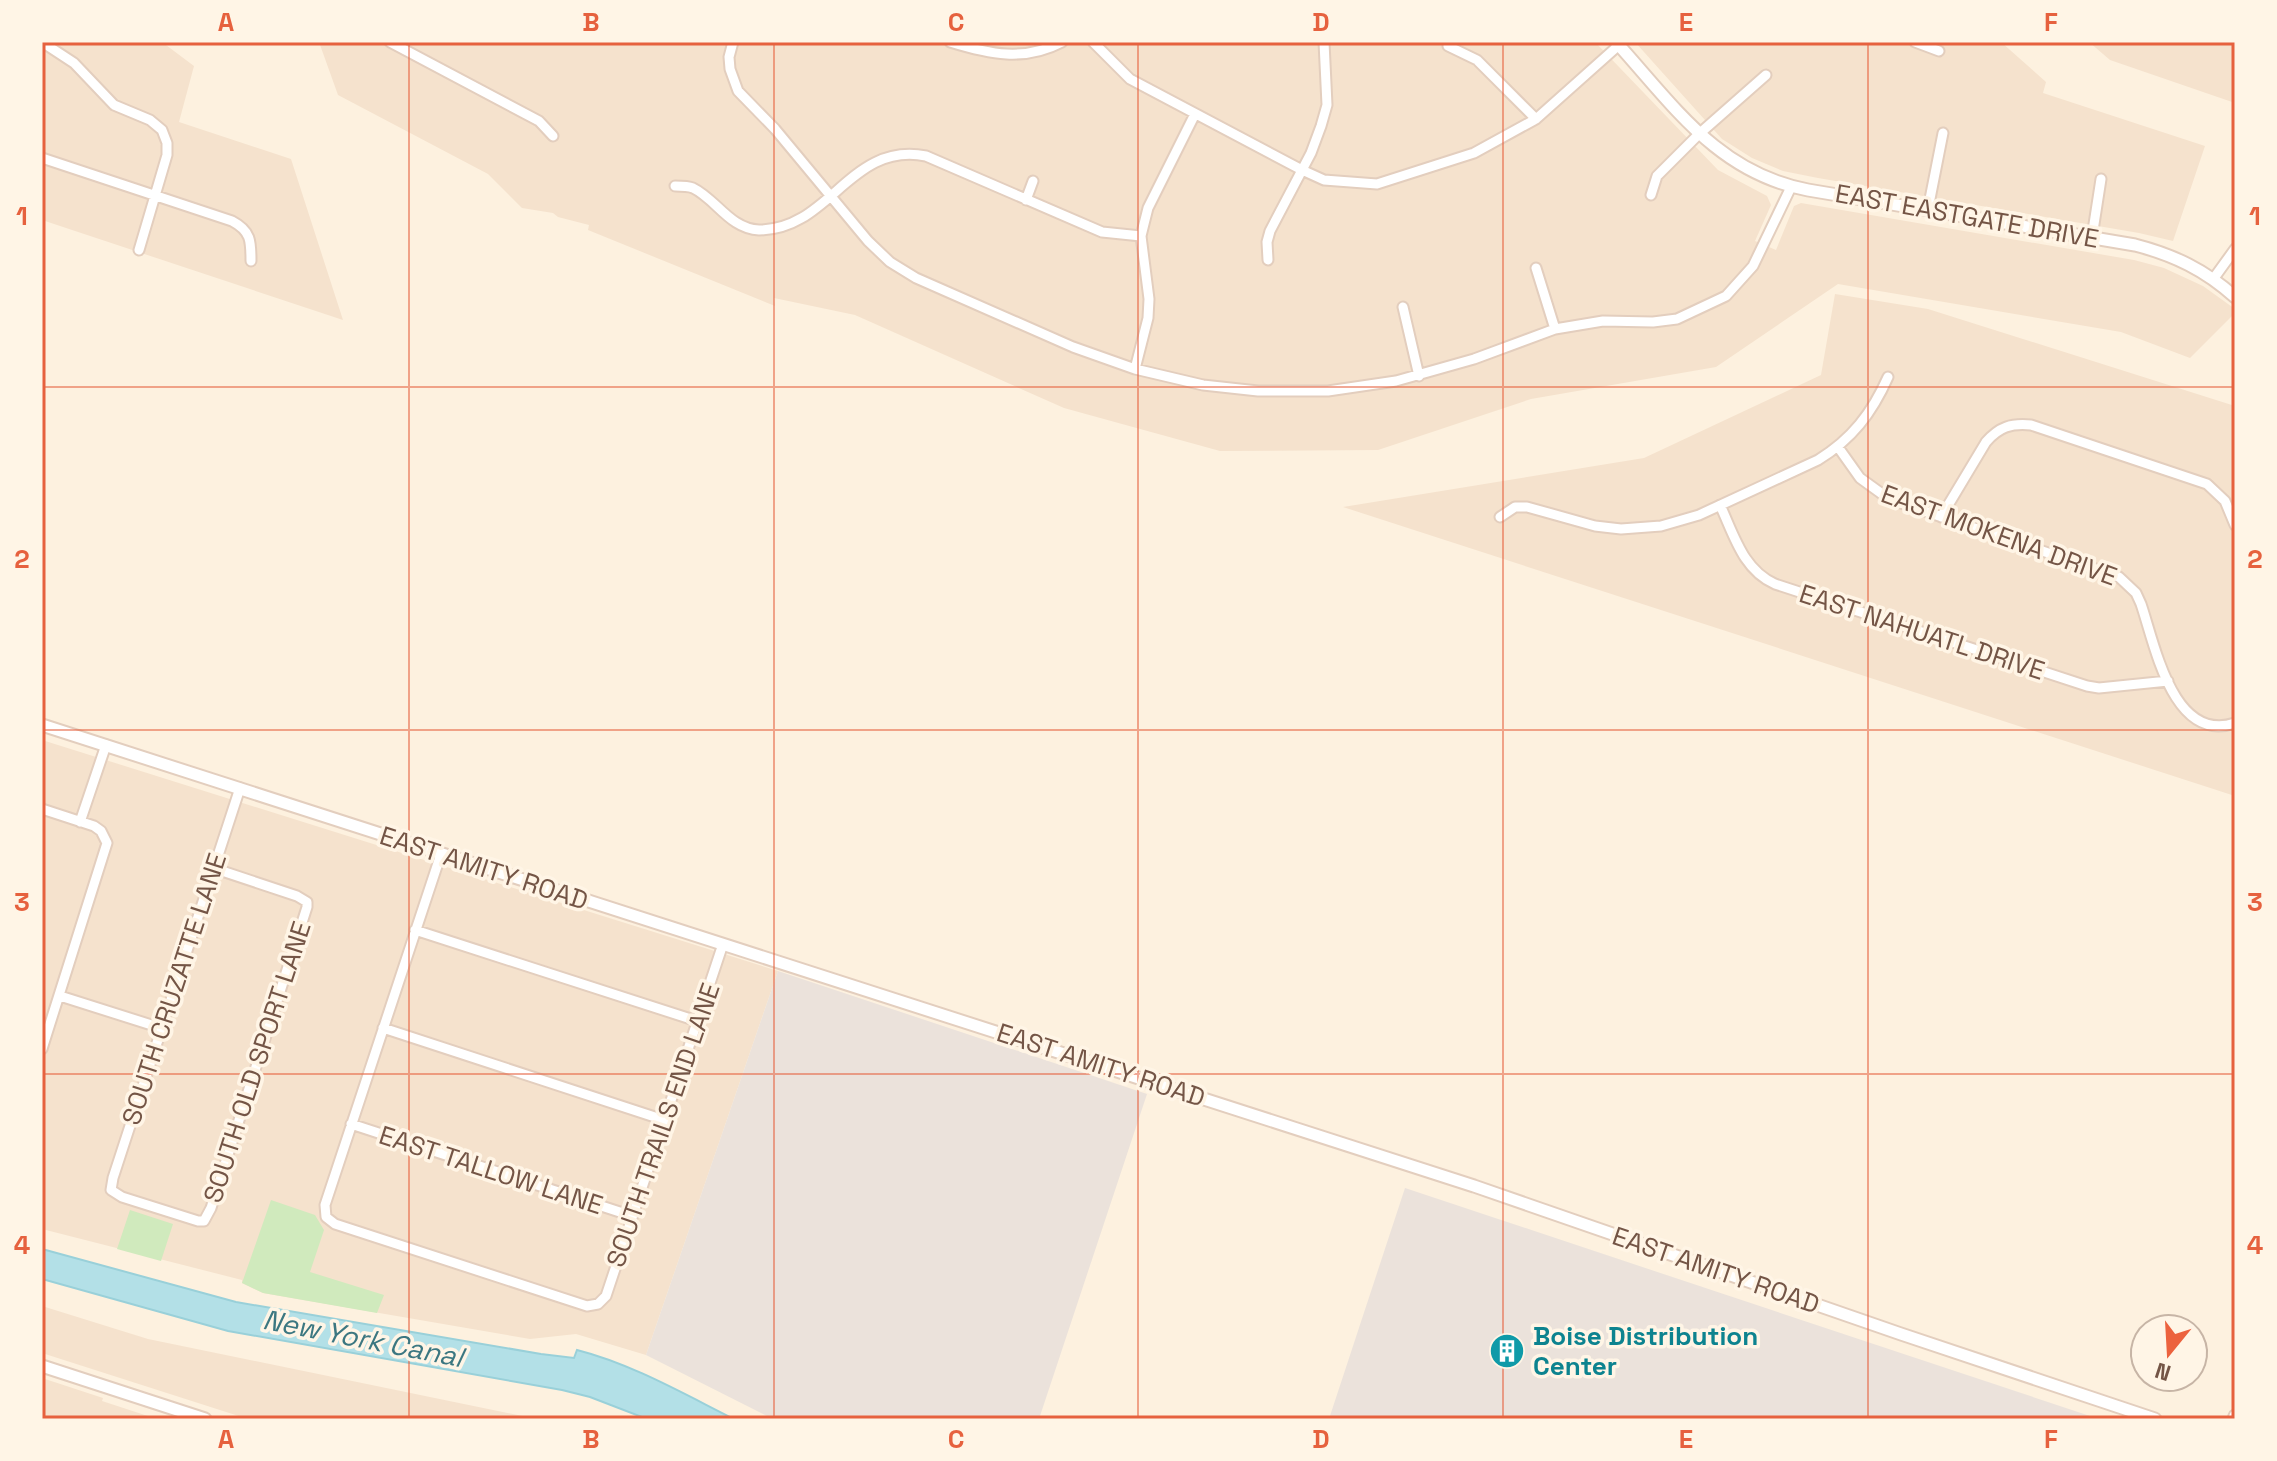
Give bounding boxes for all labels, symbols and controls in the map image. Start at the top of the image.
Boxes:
text: A [218,5,235,39]
text: B [582,5,600,39]
text: C [948,5,964,39]
text: D [1312,5,1330,39]
text: E [1679,5,1693,39]
text: F [2044,5,2058,39]
street label: EAST EASTGATE DRIVE [1833,176,2101,256]
text: 1 [16,199,28,233]
text: 1 [2249,199,2261,233]
street label: EAST MOKENA DRIVE [1876,477,2122,593]
text: 2 [14,542,30,576]
text: 2 [2247,542,2263,576]
street label: EAST NAHUATL DRIVE [1795,576,2049,688]
street label: EAST AMITY ROAD [376,818,592,918]
street label: SOUTH CRUZATTE LANE [114,849,234,1129]
text: 3 [14,885,30,919]
text: 3 [2247,885,2263,919]
street label: SOUTH OLD SPORT LANE [195,917,319,1207]
street label: SOUTH TRAILS END LANE [598,978,728,1272]
street label: EAST AMITY ROAD [993,1015,1209,1115]
street label: EAST TALLOW LANE [375,1118,607,1222]
street label: EAST AMITY ROAD [1608,1219,1824,1321]
text: 4 [14,1228,30,1262]
text: 4 [2247,1228,2263,1262]
water label: New York Canal [260,1301,469,1376]
north arrow [2129,1313,2209,1393]
place label: Boise Distribution Center [1533,1319,1758,1383]
building icon: Boise Distribution Center [1488,1332,1526,1370]
text: N [2151,1356,2174,1388]
text: A [218,1422,235,1456]
text: B [582,1422,600,1456]
text: C [948,1422,964,1456]
text: D [1312,1422,1330,1456]
text: E [1679,1422,1693,1456]
text: F [2044,1422,2058,1456]

